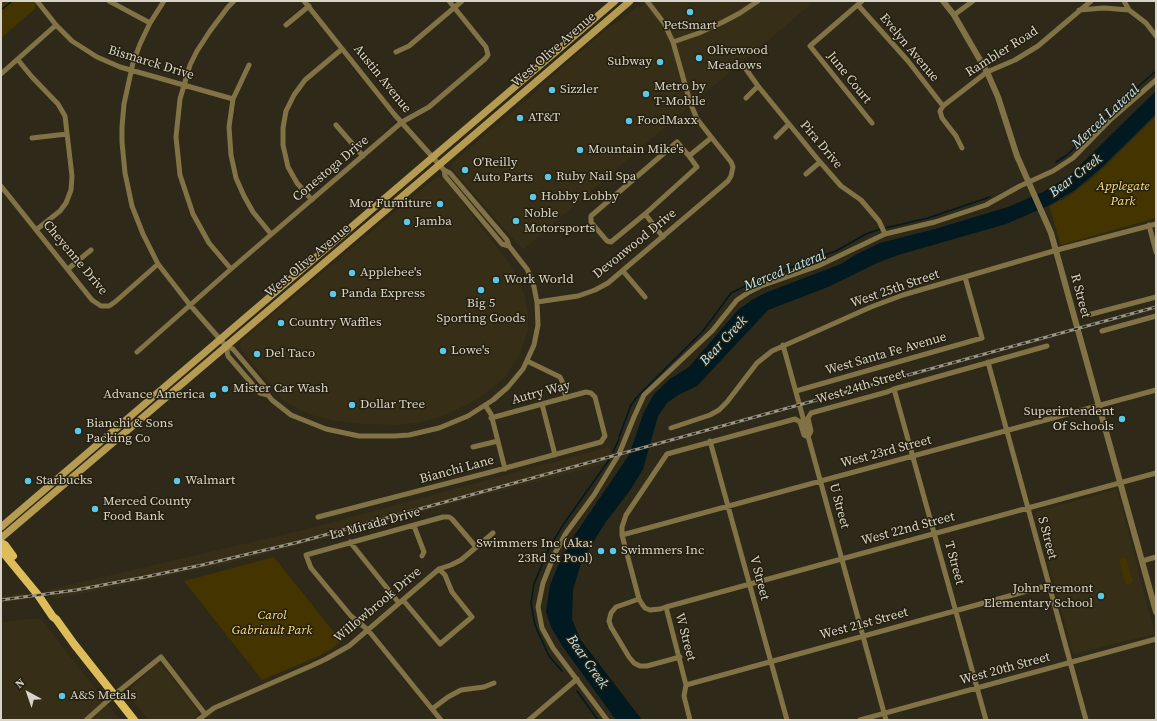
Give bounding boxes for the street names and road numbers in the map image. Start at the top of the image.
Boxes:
street label: West Olive Avenue [509,9,599,91]
street label: Evelyn Avenue [876,11,942,85]
street label: Rambler Road [963,24,1041,80]
street label: Austin Avenue [350,42,414,116]
street label: Bismarck Drive [106,43,196,83]
street label: June Court [823,49,875,107]
street label: Pira Drive [796,118,846,172]
street label: Conestoga Drive [290,133,372,205]
street label: Devonwood Drive [590,206,680,282]
street label: Cheyenne Drive [39,218,111,298]
street label: West Olive Avenue [262,221,354,301]
street label: West 25th Street [849,267,941,311]
street label: R Street [1067,272,1093,320]
street label: West Santa Fe Avenue [824,329,948,379]
street label: West 24th Street [814,366,908,408]
street label: Autry Way [510,378,572,408]
street label: West 23rd Street [839,432,933,472]
street label: Bianchi Lane [418,453,496,487]
street label: U Street [826,482,852,530]
street label: La Mirada Drive [328,504,422,544]
street label: West 22nd Street [860,509,956,549]
street label: S Street [1034,515,1060,561]
street label: T Street [941,539,967,587]
street label: V Street [746,554,772,602]
street label: Willowbrook Drive [331,564,425,646]
street label: West 21st Street [818,605,910,643]
street label: W Street [671,611,699,663]
street label: West 20th Street [958,649,1052,689]

